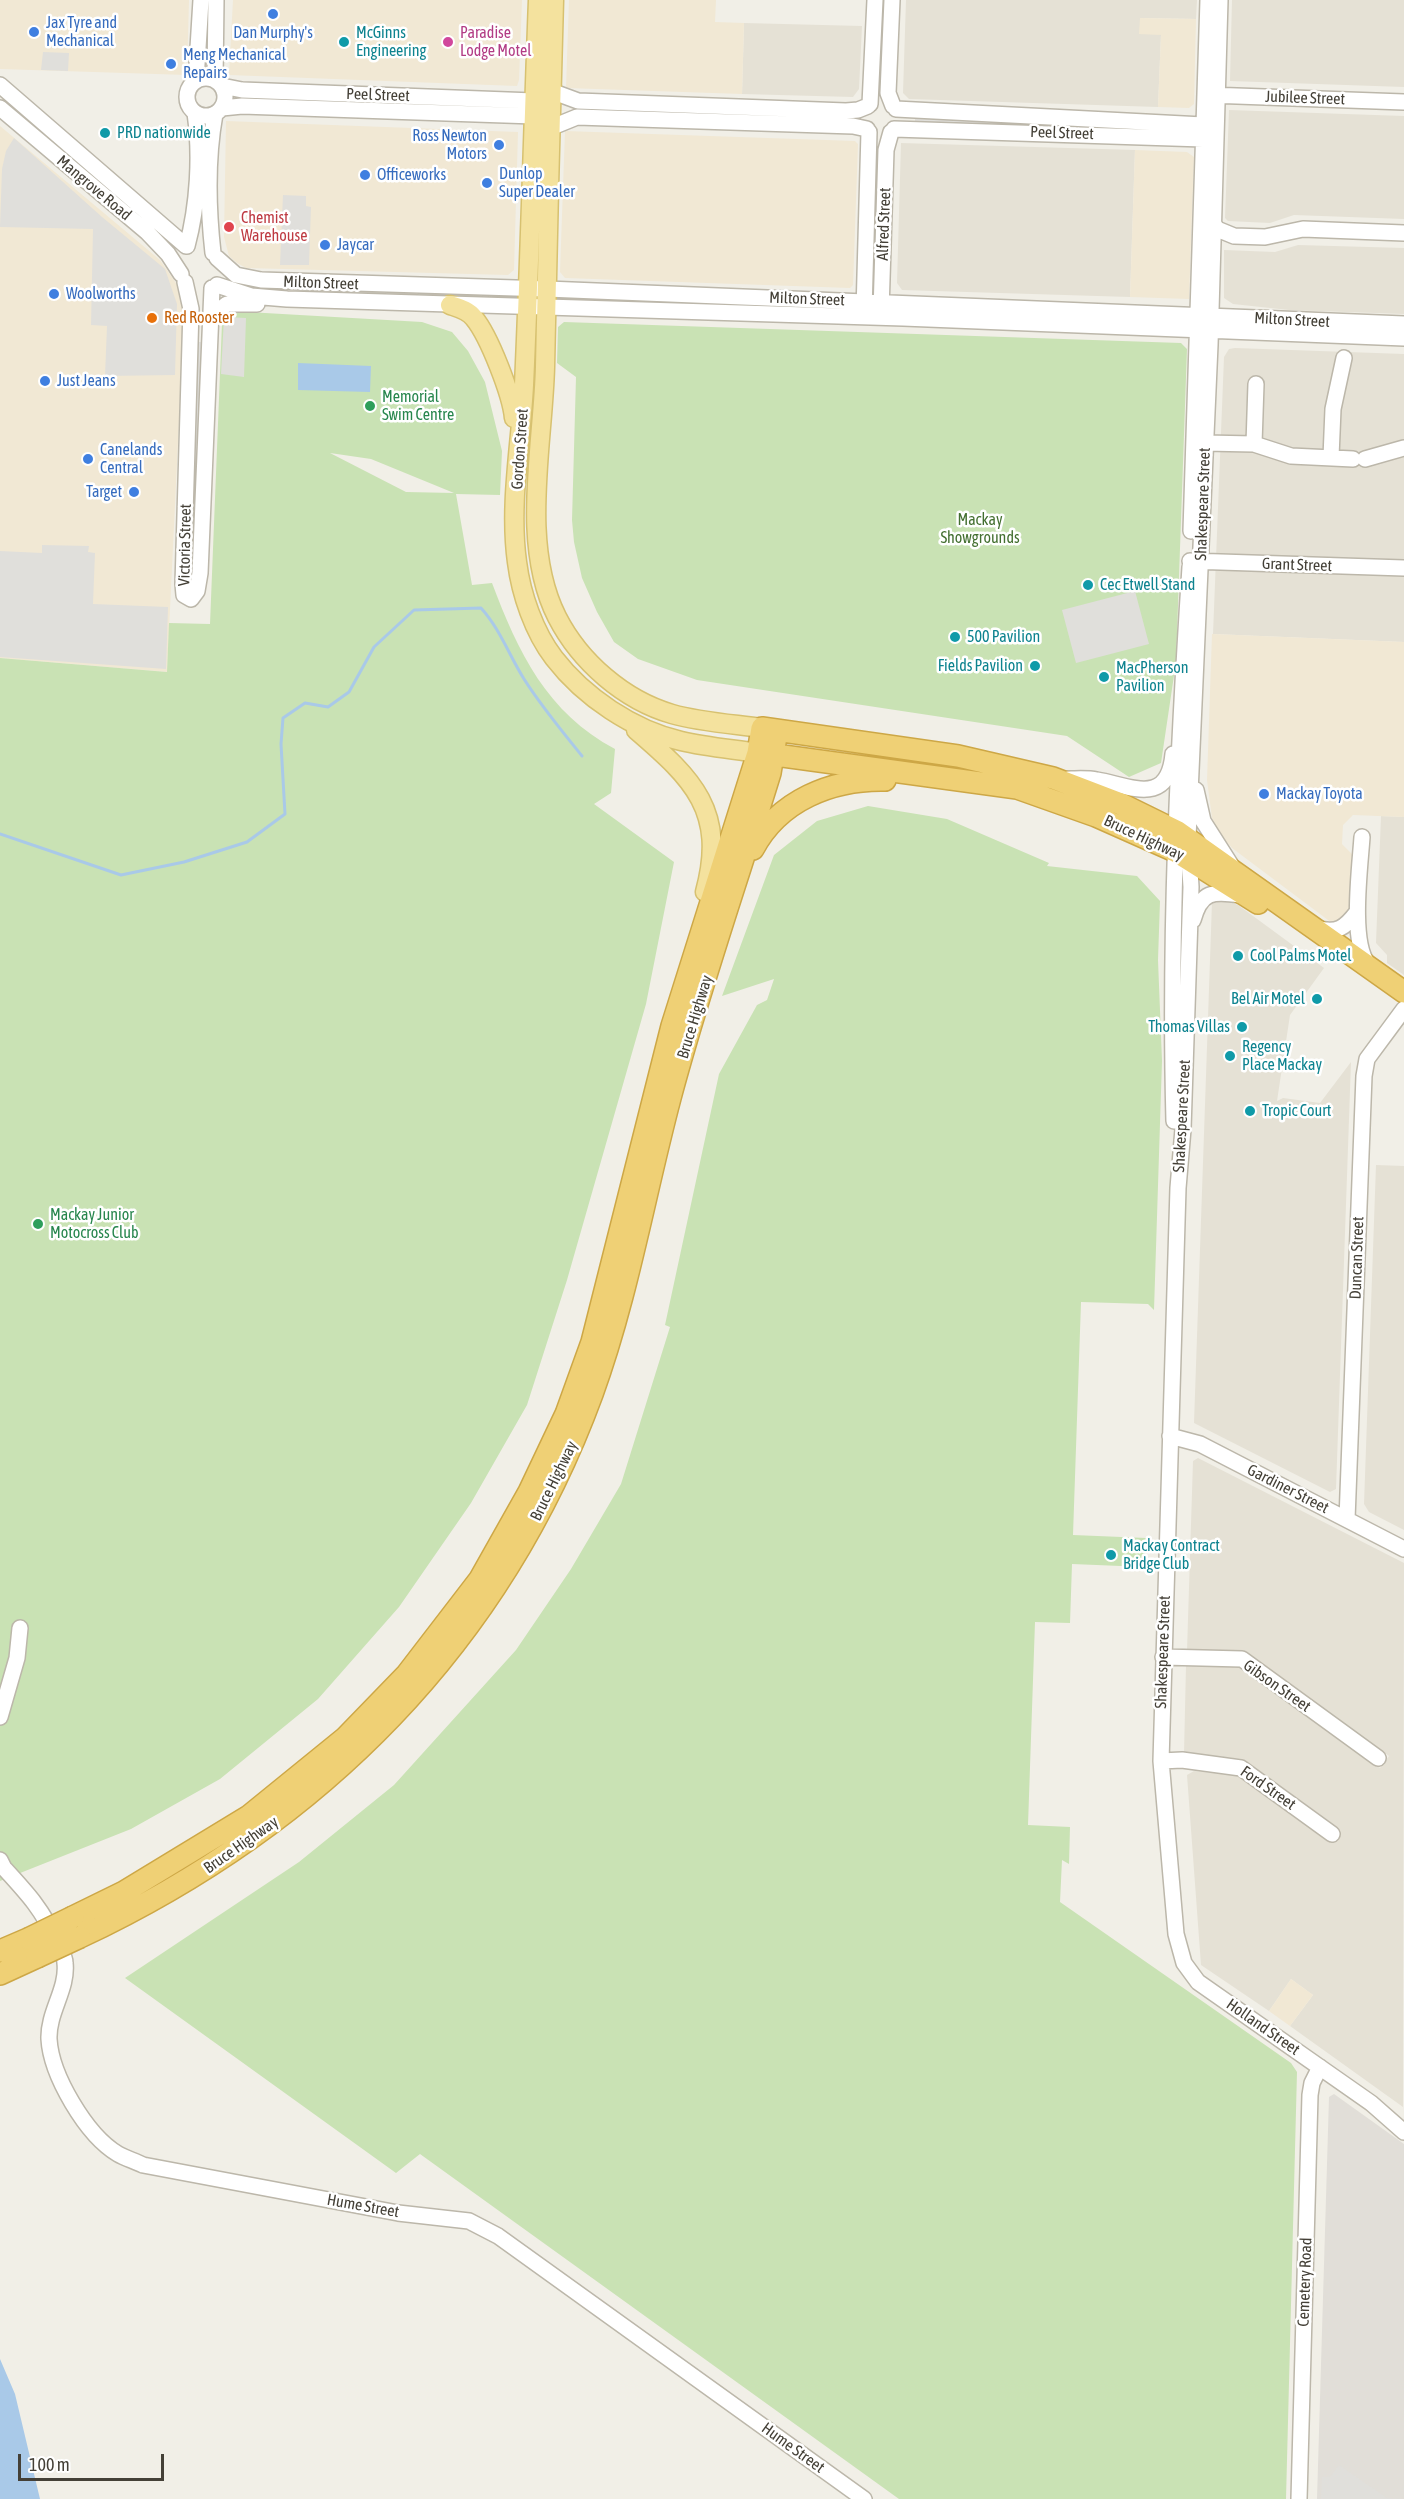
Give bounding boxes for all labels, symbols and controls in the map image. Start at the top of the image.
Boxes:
marker: Dan Murphy's [266,7,280,21]
place label: Jax Tyre and Mechanical [46,13,117,51]
place label: Dan Murphy's [233,23,313,43]
place label: McGinns Engineering [356,23,426,61]
place label: Paradise Lodge Motel [460,23,532,61]
marker: Jax Tyre and Mechanical [27,25,41,39]
marker: McGinns Engineering [337,35,351,49]
marker: Paradise Lodge Motel [441,35,455,49]
place label: Meng Mechanical Repairs [183,45,286,83]
marker: Meng Mechanical Repairs [164,57,178,71]
street label: Peel Street [346,84,410,106]
street label: Jubilee Street [1265,87,1345,109]
street label: Peel Street [1030,122,1094,144]
place label: PRD nationwide [117,123,211,143]
marker: PRD nationwide [98,126,112,140]
place label: Ross Newton Motors [412,126,487,164]
marker: Ross Newton Motors [492,138,506,152]
street label: Mangrove Road [53,151,135,225]
place label: Dunlop Super Dealer [499,164,575,202]
place label: Officeworks [377,165,446,185]
marker: Officeworks [358,168,372,182]
marker: Dunlop Super Dealer [480,176,494,190]
street label: Alfred Street [873,187,895,261]
place label: Chemist Warehouse [241,208,307,246]
marker: Chemist Warehouse [222,220,236,234]
place label: Jaycar [337,235,374,255]
marker: Jaycar [318,238,332,252]
street label: Milton Street [283,272,359,294]
place label: Woolworths [66,284,136,304]
marker: Woolworths [47,287,61,301]
street label: Milton Street [769,288,845,310]
place label: Red Rooster [164,308,234,328]
street label: Milton Street [1254,308,1330,332]
marker: Red Rooster [145,311,159,325]
place label: Just Jeans [57,371,116,391]
marker: Just Jeans [38,374,52,388]
place label: Memorial Swim Centre [382,387,454,425]
marker: Memorial Swim Centre [363,399,377,413]
street label: Gordon Street [508,408,532,490]
place label: Canelands Central [100,440,162,478]
street label: Shakespeare Street [1191,447,1215,561]
marker: Canelands Central [81,452,95,466]
place label: Target [86,482,122,502]
marker: Target [127,485,141,499]
street label: Victoria Street [175,504,195,586]
park label: Mackay Showgrounds [940,510,1020,548]
street label: Grant Street [1262,554,1332,576]
place label: Cec Etwell Stand [1100,575,1195,595]
marker: Cec Etwell Stand [1081,578,1095,592]
place label: 500 Pavilion [967,627,1040,647]
marker: 500 Pavilion [948,630,962,644]
place label: Fields Pavilion [938,656,1023,676]
place label: MacPherson Pavilion [1116,658,1189,696]
marker: Fields Pavilion [1028,659,1042,673]
marker: MacPherson Pavilion [1097,670,1111,684]
place label: Mackay Toyota [1276,784,1363,804]
marker: Mackay Toyota [1257,787,1271,801]
street label: Bruce Highway [1101,811,1187,865]
place label: Cool Palms Motel [1250,946,1351,966]
marker: Cool Palms Motel [1231,949,1245,963]
street label: Bruce Highway [673,973,717,1061]
place label: Bel Air Motel [1231,989,1305,1009]
marker: Bel Air Motel [1310,992,1324,1006]
place label: Thomas Villas [1148,1017,1230,1037]
marker: Thomas Villas [1235,1020,1249,1034]
place label: Regency Place Mackay [1242,1037,1322,1075]
marker: Regency Place Mackay [1223,1049,1237,1063]
street label: Shakespeare Street [1169,1059,1195,1173]
place label: Tropic Court [1262,1101,1331,1121]
marker: Tropic Court [1243,1104,1257,1118]
place label: Mackay Junior Motocross Club [50,1205,139,1243]
street label: Duncan Street [1346,1216,1368,1300]
marker: Mackay Junior Motocross Club [31,1217,45,1231]
street label: Bruce Highway [526,1438,582,1524]
street label: Gardiner Street [1244,1460,1332,1518]
place label: Mackay Contract Bridge Club [1123,1536,1220,1574]
marker: Mackay Contract Bridge Club [1104,1548,1118,1562]
street label: Shakespeare Street [1151,1595,1175,1709]
street label: Gibson Street [1240,1656,1314,1716]
street label: Ford Street [1237,1762,1299,1814]
street label: Bruce Highway [200,1812,282,1878]
street label: Holland Street [1223,1995,1303,2059]
street label: Hume Street [325,2190,401,2222]
street label: Cemetery Road [1294,2237,1316,2327]
street label: Hume Street [758,2419,828,2477]
scale bar [21,2442,166,2480]
text: 100 m [29,2454,70,2475]

